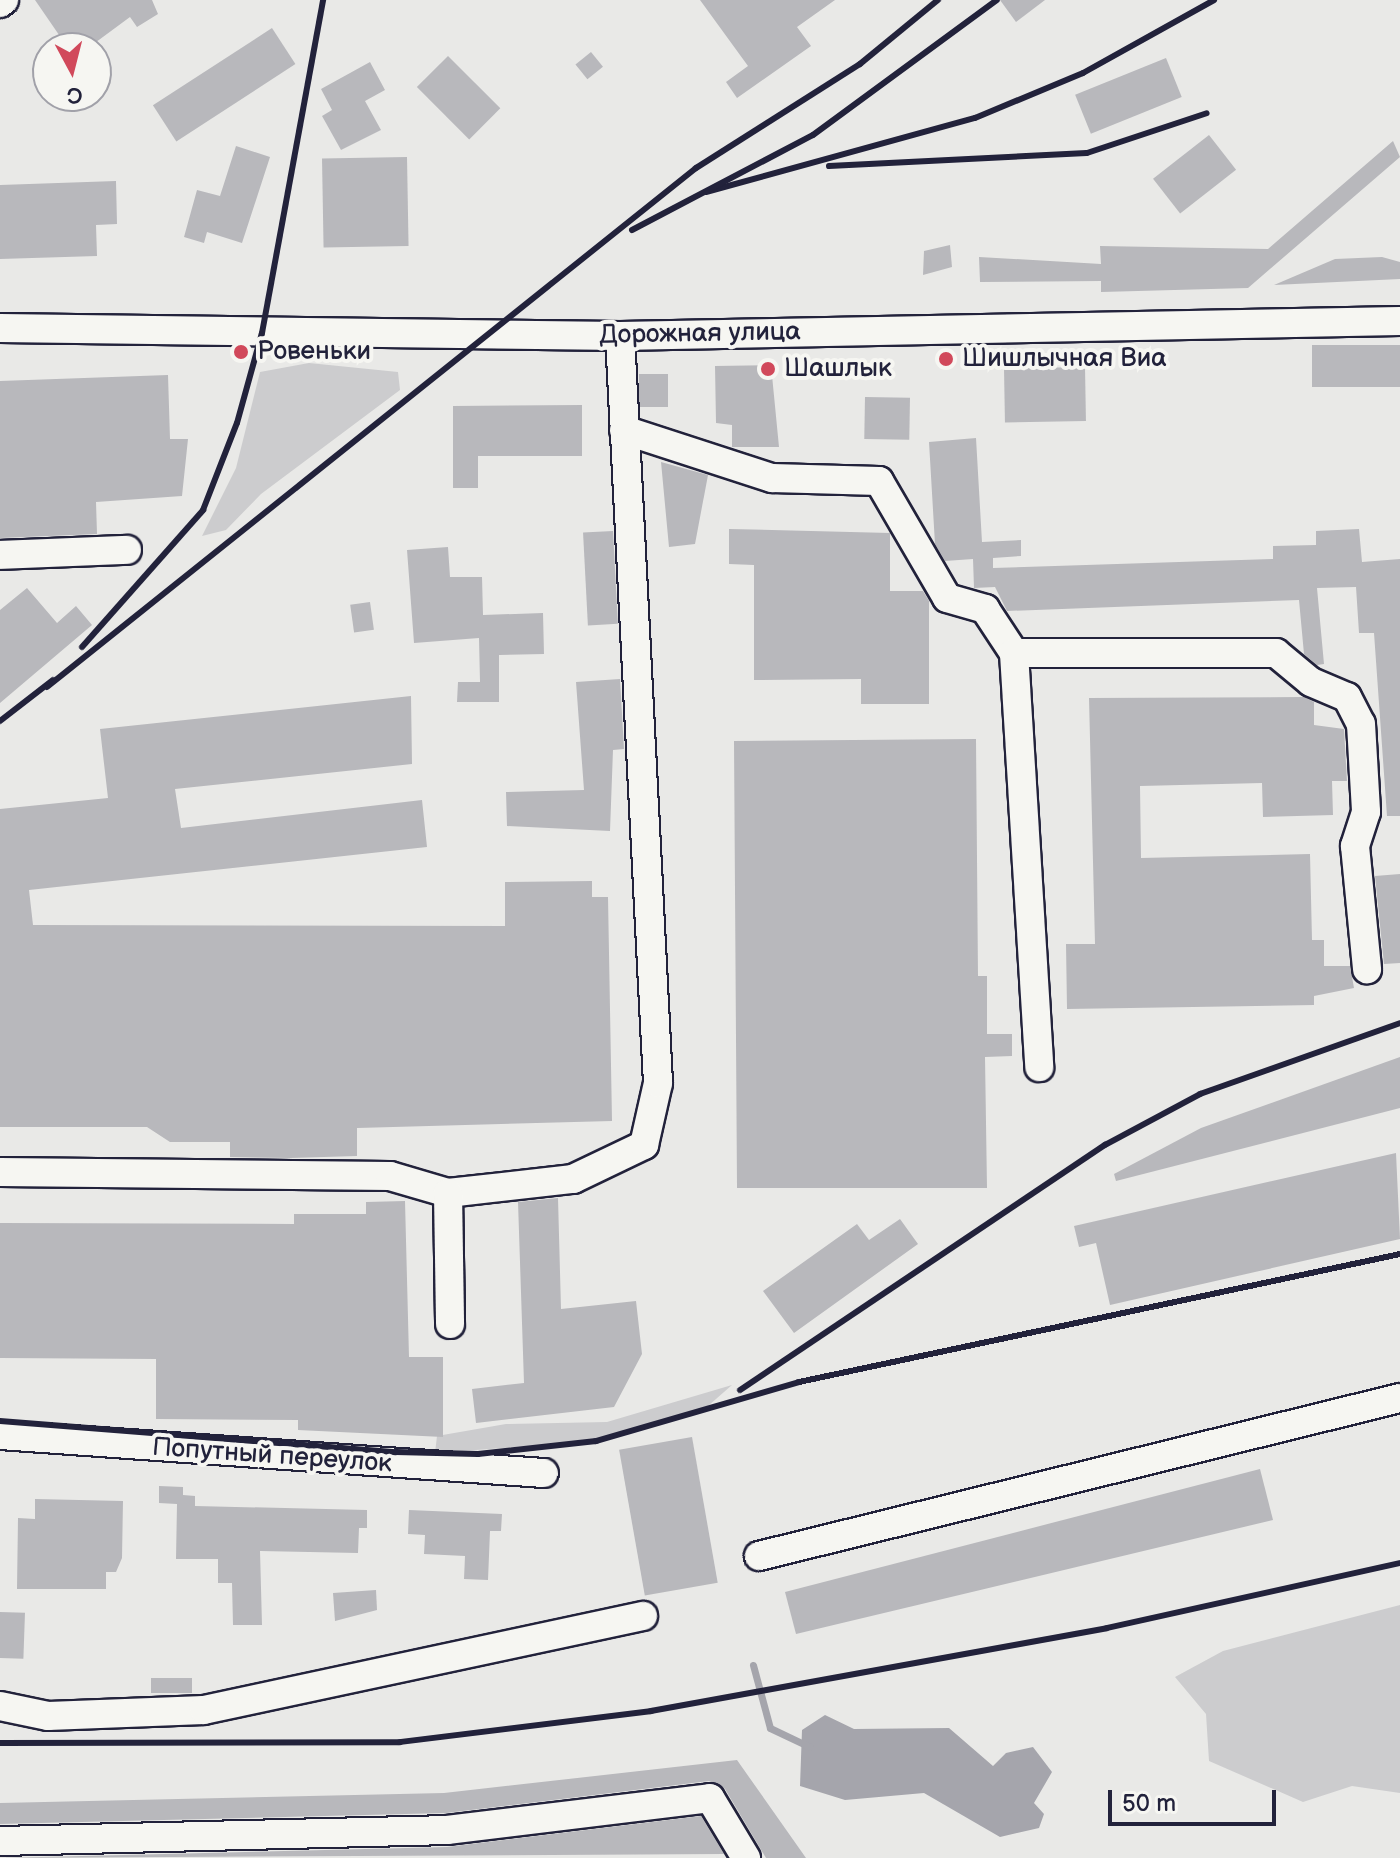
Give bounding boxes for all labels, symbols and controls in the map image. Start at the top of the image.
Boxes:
north arrow [32,32,112,112]
text: С [66,80,84,109]
street label: Дорожная улица [599,317,801,351]
place label: Ровеньки [257,336,371,368]
marker: Ровеньки [232,343,250,361]
place label: Шишлычная Виа [962,343,1167,375]
marker: Шишлычная Виа [937,350,955,368]
place label: Шашлык [784,353,892,385]
marker: Шашлык [759,360,777,378]
street label: Попутный переулок [151,1432,393,1480]
scale bar [1112,1774,1280,1824]
text: 50 m [1122,1789,1176,1818]

